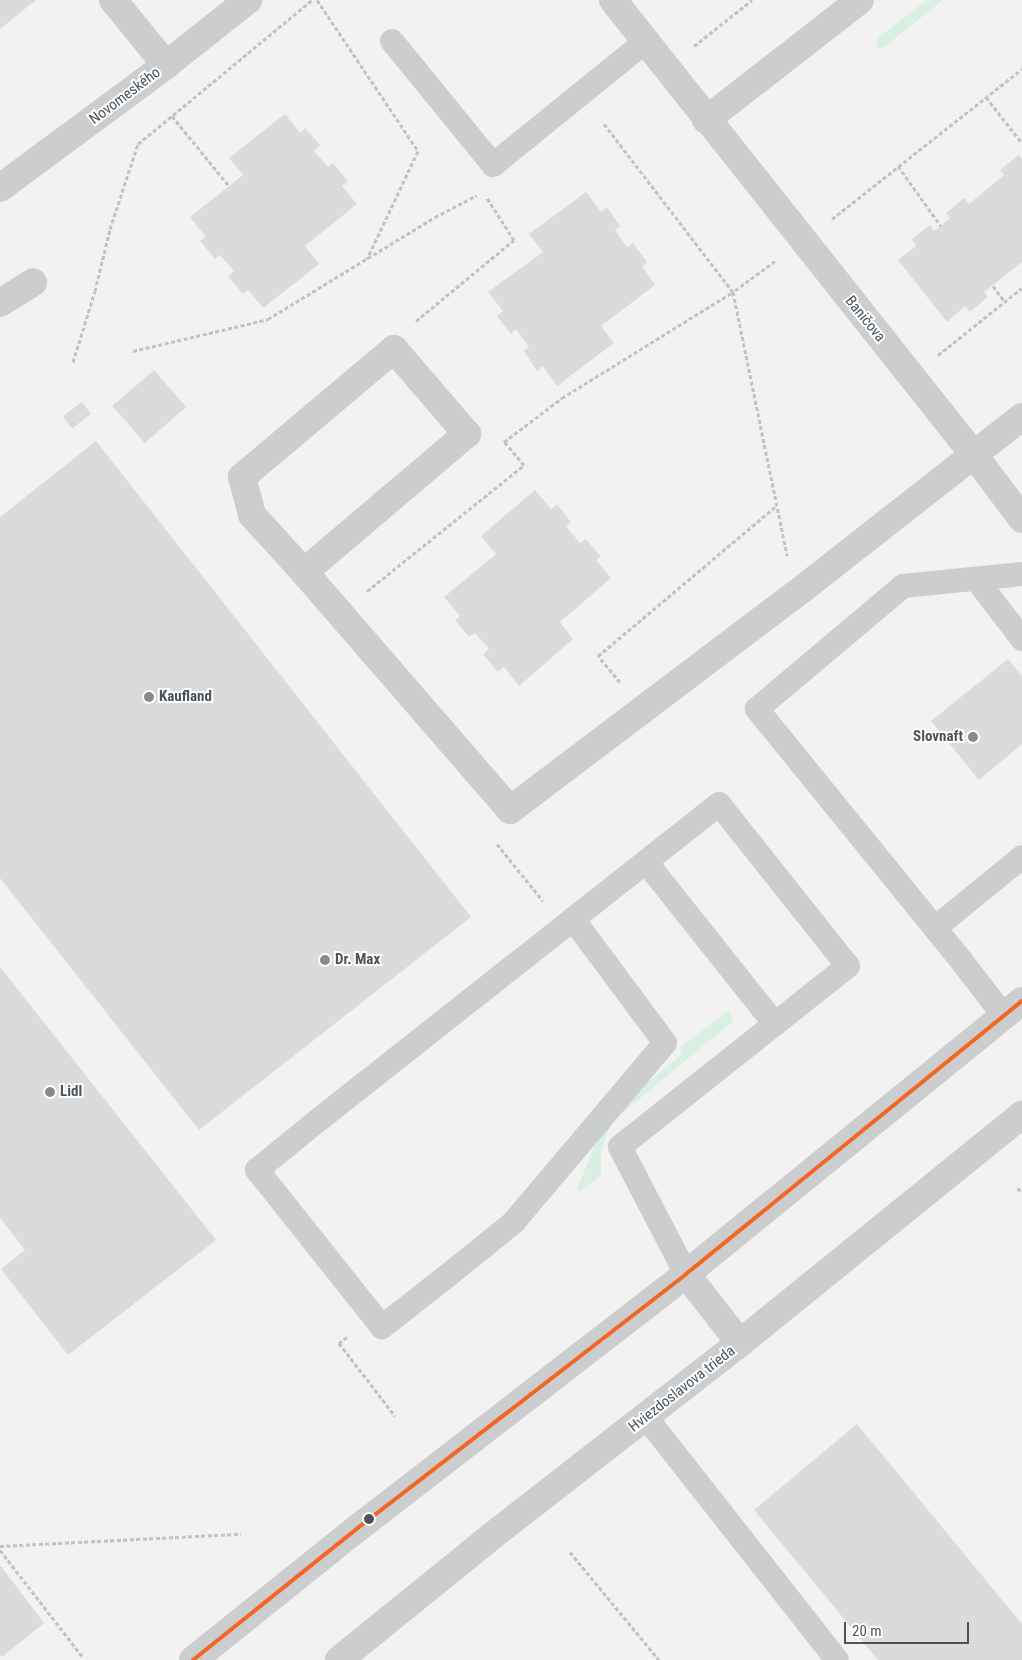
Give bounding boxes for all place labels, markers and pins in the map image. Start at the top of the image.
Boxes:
place label: Kaufland [159,688,212,706]
marker: Kaufland [143,691,155,703]
place label: Slovnaft [913,728,963,746]
marker: Slovnaft [967,731,979,743]
place label: Dr. Max [335,951,380,969]
marker: Dr. Max [319,954,331,966]
place label: Lidl [60,1083,82,1101]
marker: Lidl [44,1086,56,1098]
unlabelled marker [364,1514,374,1524]

